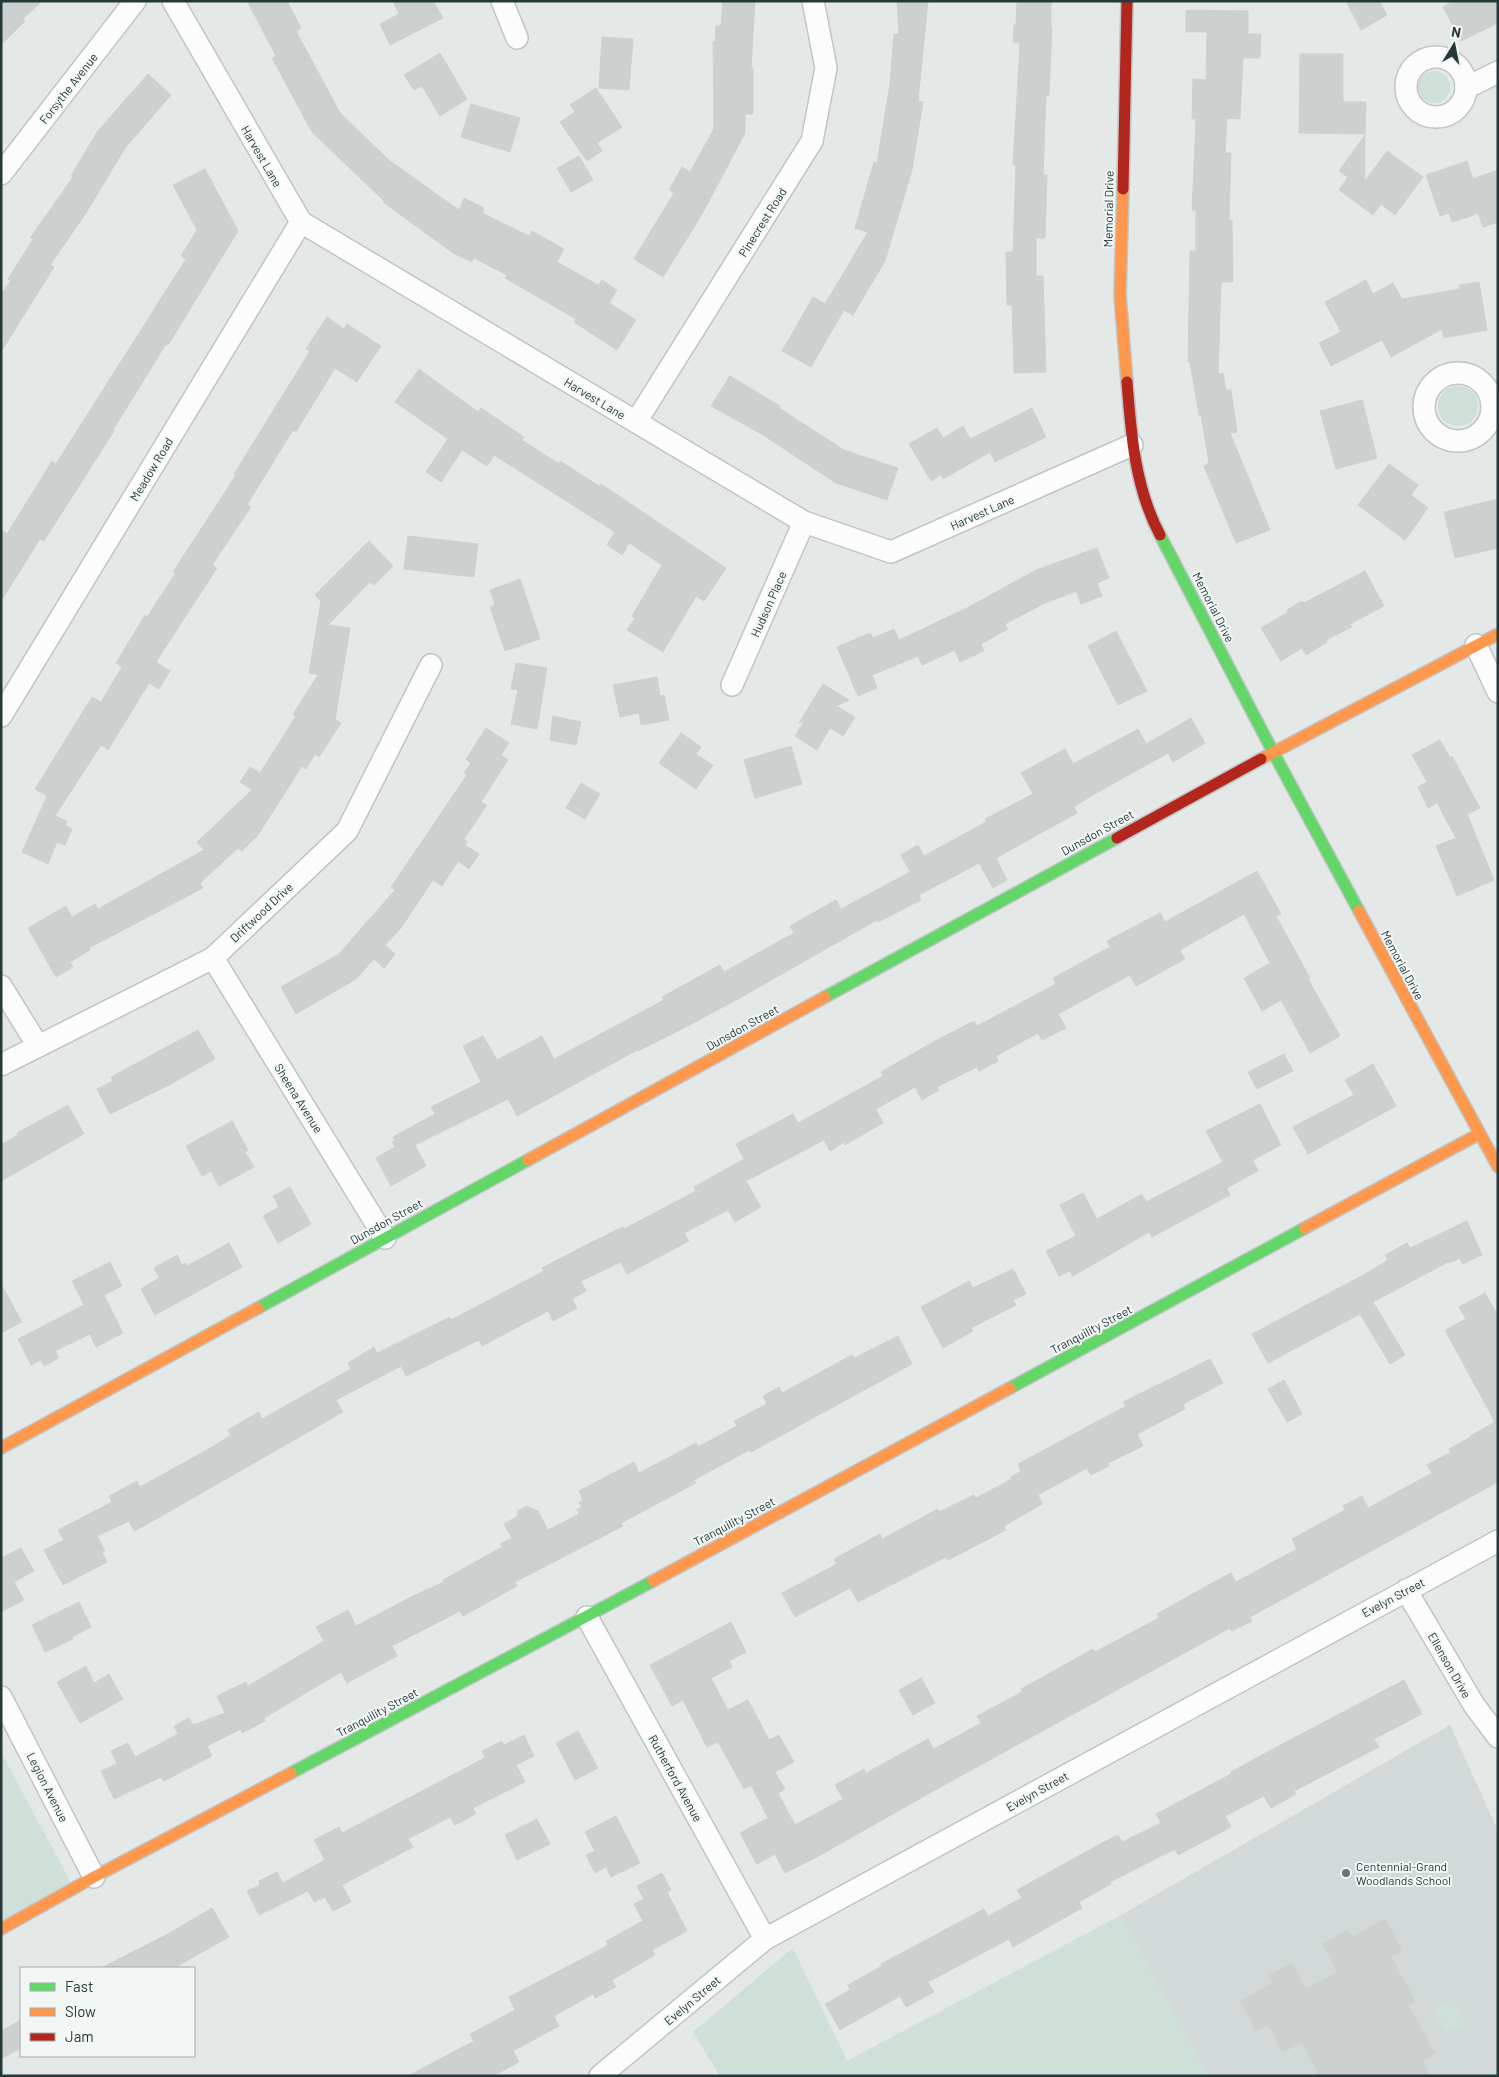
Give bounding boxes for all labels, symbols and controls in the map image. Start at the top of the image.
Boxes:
north arrow [1429,20,1479,70]
text: N [1450,23,1462,41]
street label: Forsythe Avenue [36,50,100,126]
street label: Harvest Lane [239,123,285,189]
street label: Memorial Drive [1100,170,1116,248]
street label: Pinecrest Road [735,185,789,259]
street label: Harvest Lane [562,374,628,422]
street label: Meadow Road [127,435,175,503]
street label: Harvest Lane [948,492,1016,532]
street label: Hudson Place [747,569,789,639]
street label: Memorial Drive [1190,570,1238,644]
street label: Dunsdon Street [1058,806,1136,858]
street label: Driftwood Drive [227,879,295,945]
street label: Memorial Drive [1379,928,1427,1002]
street label: Dunsdon Street [703,1001,781,1053]
street label: Sheena Avenue [272,1061,326,1135]
street label: Dunsdon Street [347,1195,425,1247]
street label: Tranquility Street [1048,1302,1134,1356]
street label: Tranquility Street [691,1494,777,1548]
street label: Evelyn Street [1359,1575,1427,1619]
street label: Ellenson Drive [1426,1630,1474,1700]
street label: Tranquility Street [334,1685,420,1739]
street label: Rutherford Avenue [646,1732,706,1824]
street label: Legion Avenue [24,1750,72,1824]
street label: Evelyn Street [1003,1768,1071,1814]
place label: Centennial-Grand Woodlands School [1356,1859,1451,1887]
marker: Centennial-Grand Woodlands School [1340,1867,1352,1879]
legend [20,1967,195,2057]
street label: Evelyn Street [661,1972,723,2028]
text: Fast [65,1977,93,1995]
text: Slow [65,2002,96,2020]
text: Jam [65,2027,94,2045]

